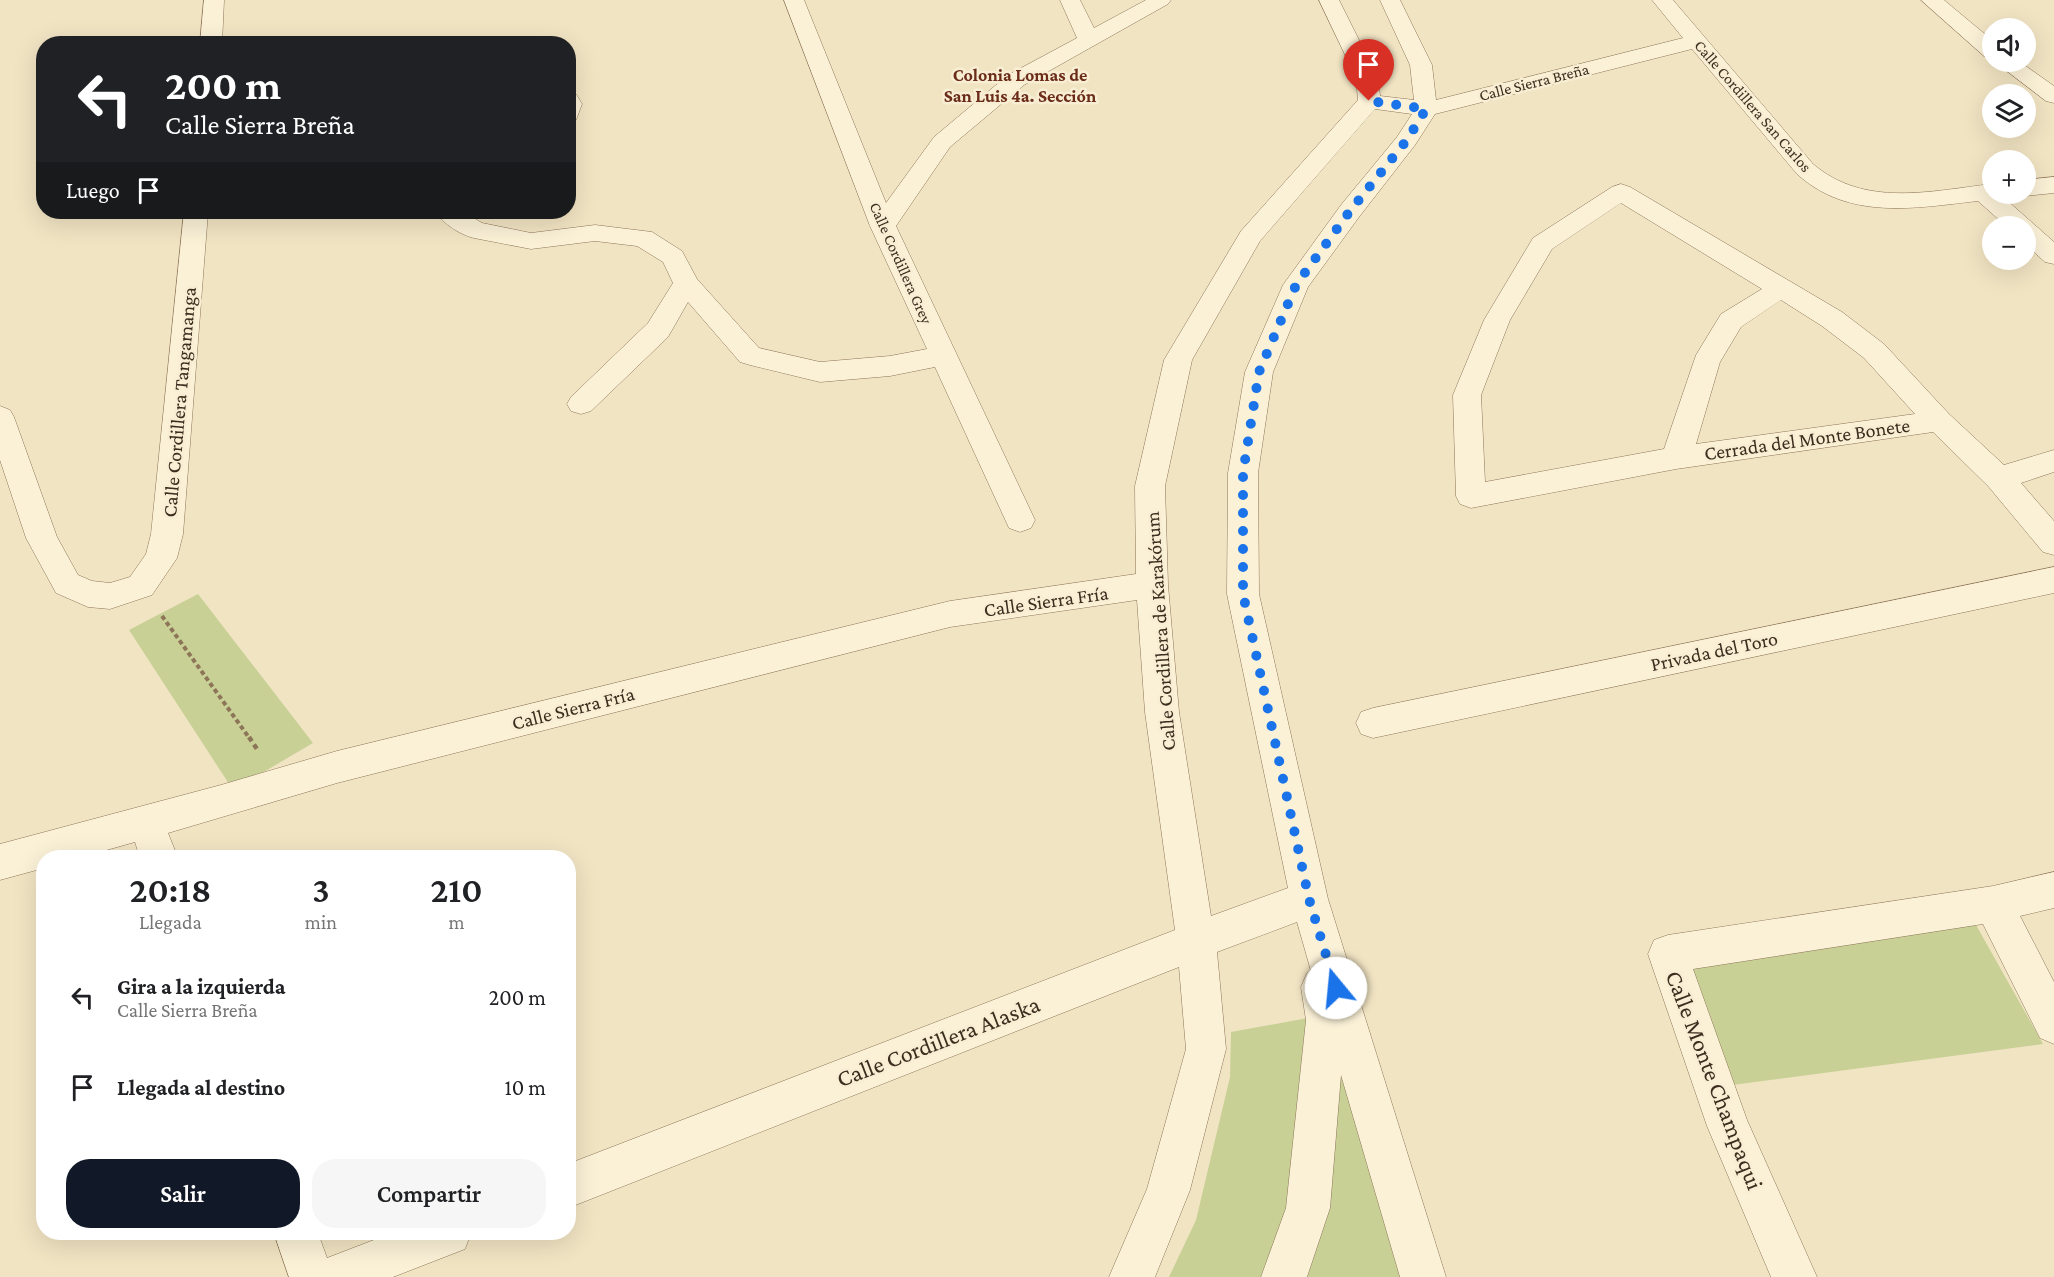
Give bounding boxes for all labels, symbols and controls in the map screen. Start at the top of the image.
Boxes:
map controls [1982,18,2036,270]
button: sound [1982,18,2036,72]
street label: Calle Cordillera San Carlos [1691,37,1815,175]
pin [1343,39,1394,101]
icon: arrive [1352,48,1385,81]
icon: left [66,60,144,138]
street label: Calle Sierra Breña [1477,60,1591,104]
text: 200 m [165,61,281,108]
district label: Colonia Lomas de San Luis 4a. Sección [944,65,1097,106]
button: layers [1982,84,2036,138]
text: Calle Sierra Breña [165,110,355,140]
button: + [1982,150,2036,204]
icon: arrive [132,174,165,207]
text: Luego [66,178,120,203]
street label: Calle Cordillera Grey [866,199,936,328]
button: − [1982,216,2036,270]
street label: Calle Cordillera Tangamanga [158,286,201,518]
street label: Cerrada del Monte Bonete [1703,414,1911,464]
street label: Calle Cordillera de Karakórum [1141,511,1179,751]
street label: Calle Sierra Fría [982,581,1110,621]
street label: Privada del Toro [1649,627,1780,675]
street label: Calle Sierra Fría [509,682,637,734]
text: 20:18 [130,870,211,910]
text: 3 [312,870,330,910]
text: 210 [430,870,482,910]
text: Llegada [139,911,202,933]
text: min [305,911,337,933]
text: m [448,911,464,933]
position arrow [1304,956,1368,1020]
street label: Calle Monte Champaqui [1661,967,1769,1193]
text: Gira a la izquierda [117,974,286,999]
icon: left [66,981,99,1014]
text: 200 m [489,985,546,1010]
street label: Calle Cordillera Alaska [833,990,1043,1092]
text: Calle Sierra Breña [117,999,258,1021]
icon: arrive [66,1071,99,1104]
text: Llegada al destino [117,1075,285,1100]
text: 10 m [504,1075,546,1100]
button: Salir [66,1159,300,1228]
button: Compartir [312,1159,546,1228]

